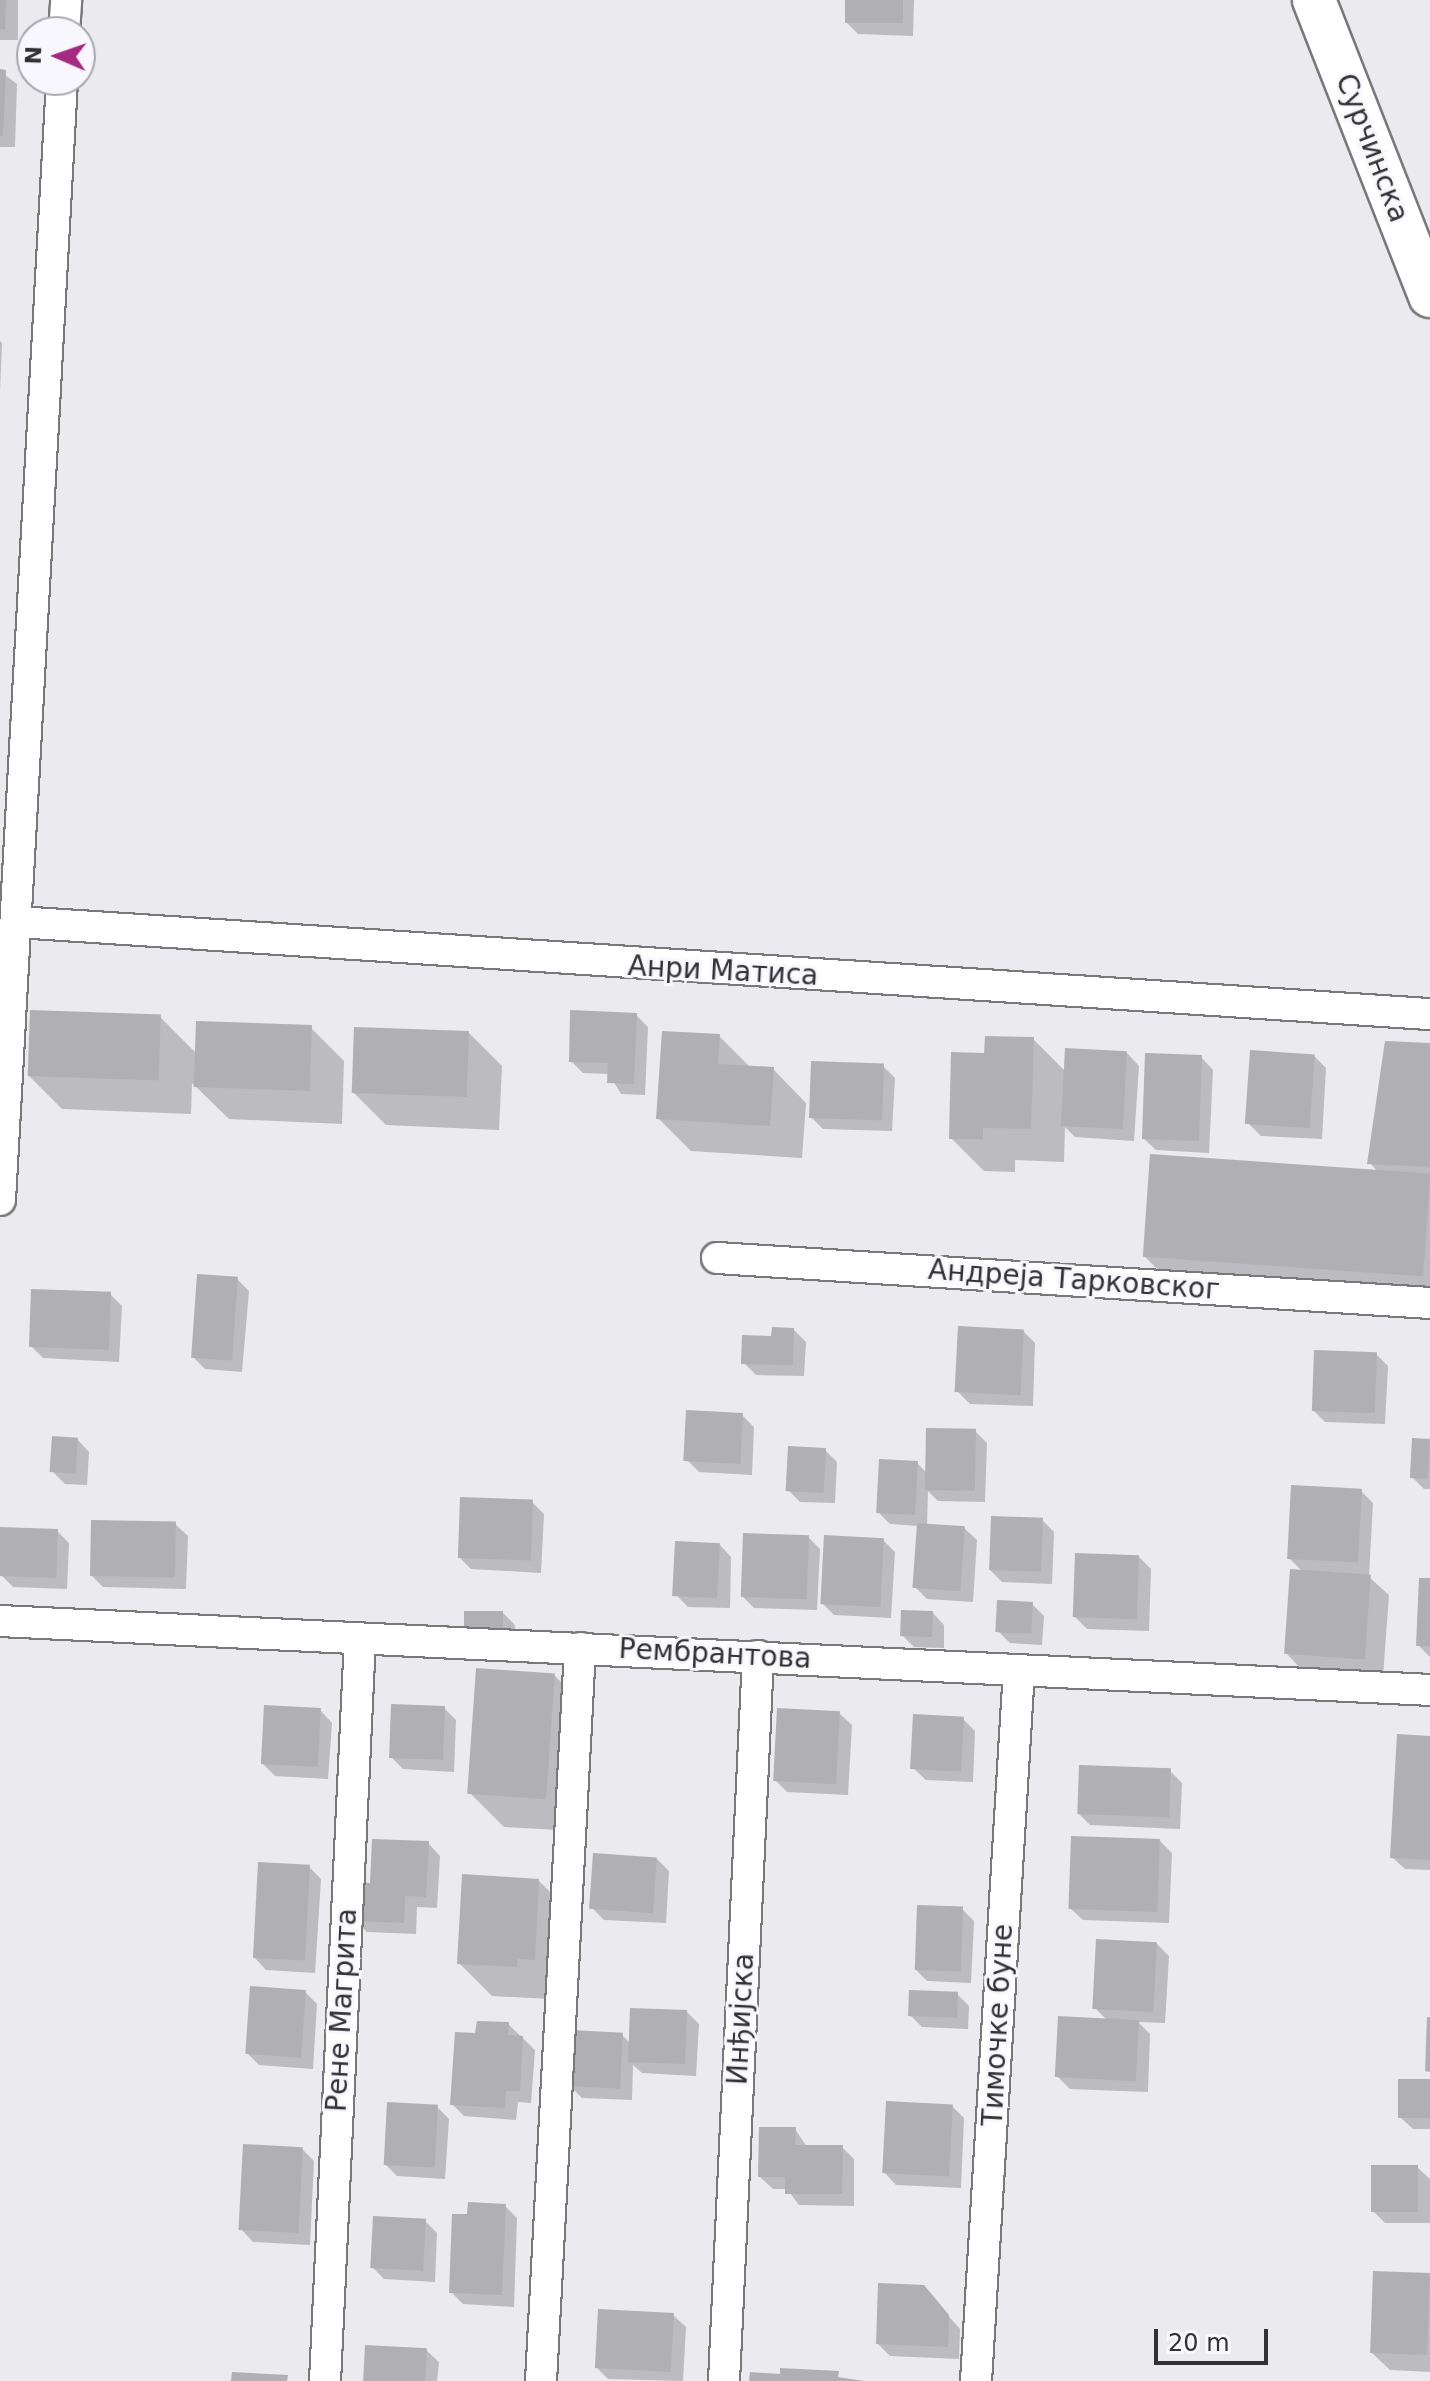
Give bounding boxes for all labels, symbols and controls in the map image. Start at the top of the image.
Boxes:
north arrow [16,16,96,96]
text: N [21,46,46,65]
street label: Сурчинска [1328,69,1416,227]
street label: Анри Матиса [627,949,819,993]
street label: Андреја Тарковског [927,1253,1221,1307]
street label: Рембрантова [618,1632,812,1676]
street label: Рене Магрита [320,1907,364,2113]
street label: Тимочке буне [976,1923,1020,2127]
street label: Инђијска [721,1952,761,2086]
scale bar [1158,2313,1272,2363]
text: 20 m [1168,2329,1230,2357]

